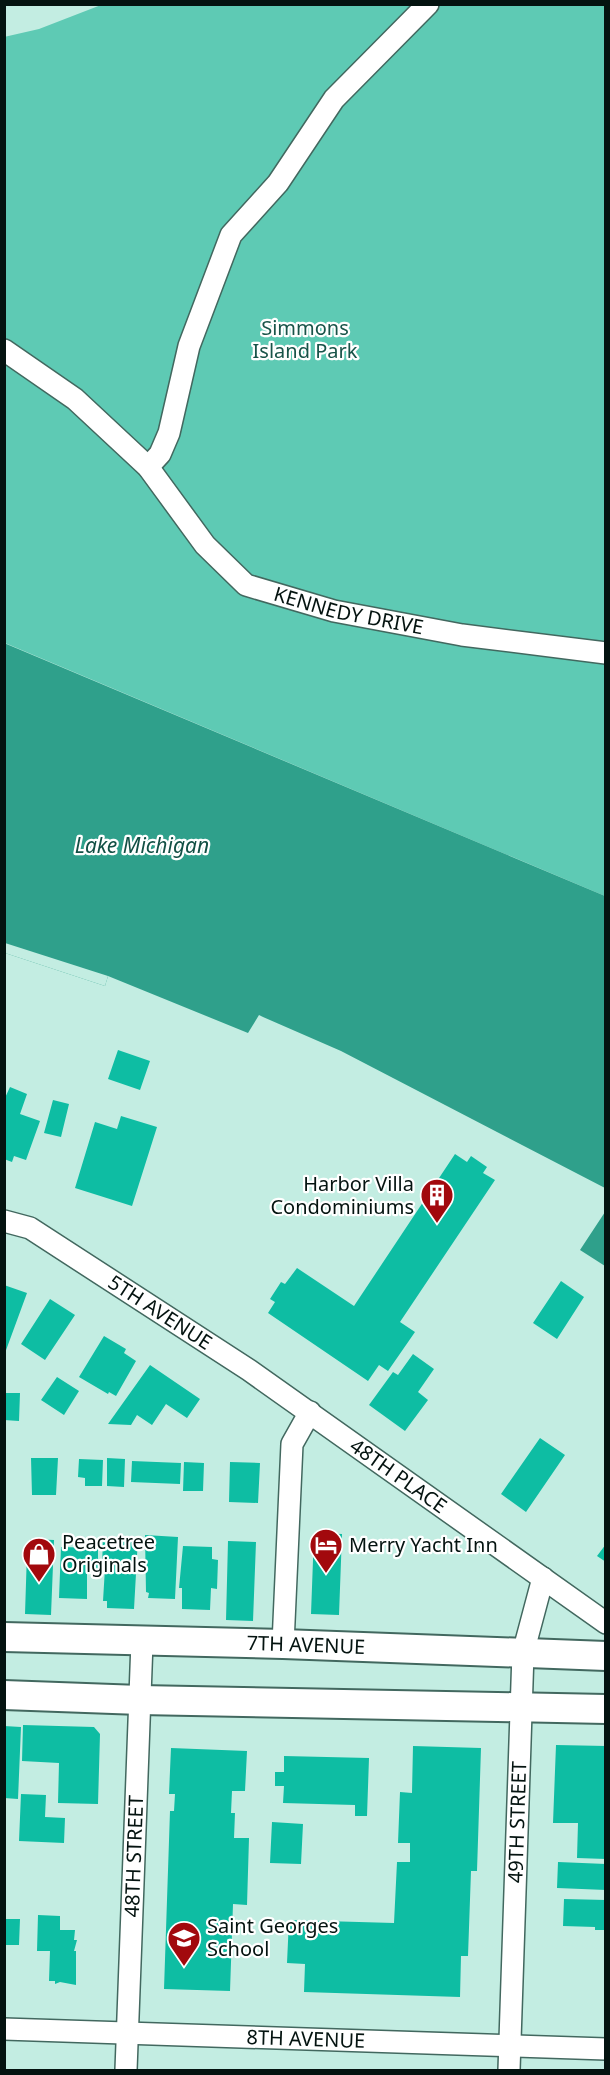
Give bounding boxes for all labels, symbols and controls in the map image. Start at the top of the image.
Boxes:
park label: Simmons Island Park [253,314,358,364]
street label: KENNEDY DRIVE [271,580,426,641]
water label: Lake Michigan [75,831,209,859]
place label: Harbor Villa Condominiums [270,1170,414,1220]
building icon: Harbor Villa Condominiums [419,1177,455,1224]
street label: 5TH AVENUE [103,1268,218,1356]
street label: 48TH PLACE [345,1432,452,1519]
hotel icon: Merry Yacht Inn [308,1527,344,1574]
place label: Peacetree Originals [62,1528,155,1578]
place label: Merry Yacht Inn [349,1531,498,1558]
shop icon: Peacetree Originals [21,1536,57,1583]
street label: 7TH AVENUE [246,1629,366,1660]
street label: 49TH STREET [501,1761,532,1884]
street label: 48TH STREET [118,1795,149,1918]
place label: Saint Georges School [207,1912,338,1962]
school or university icon: Saint Georges School [166,1920,202,1967]
street label: 8TH AVENUE [246,2023,366,2054]

